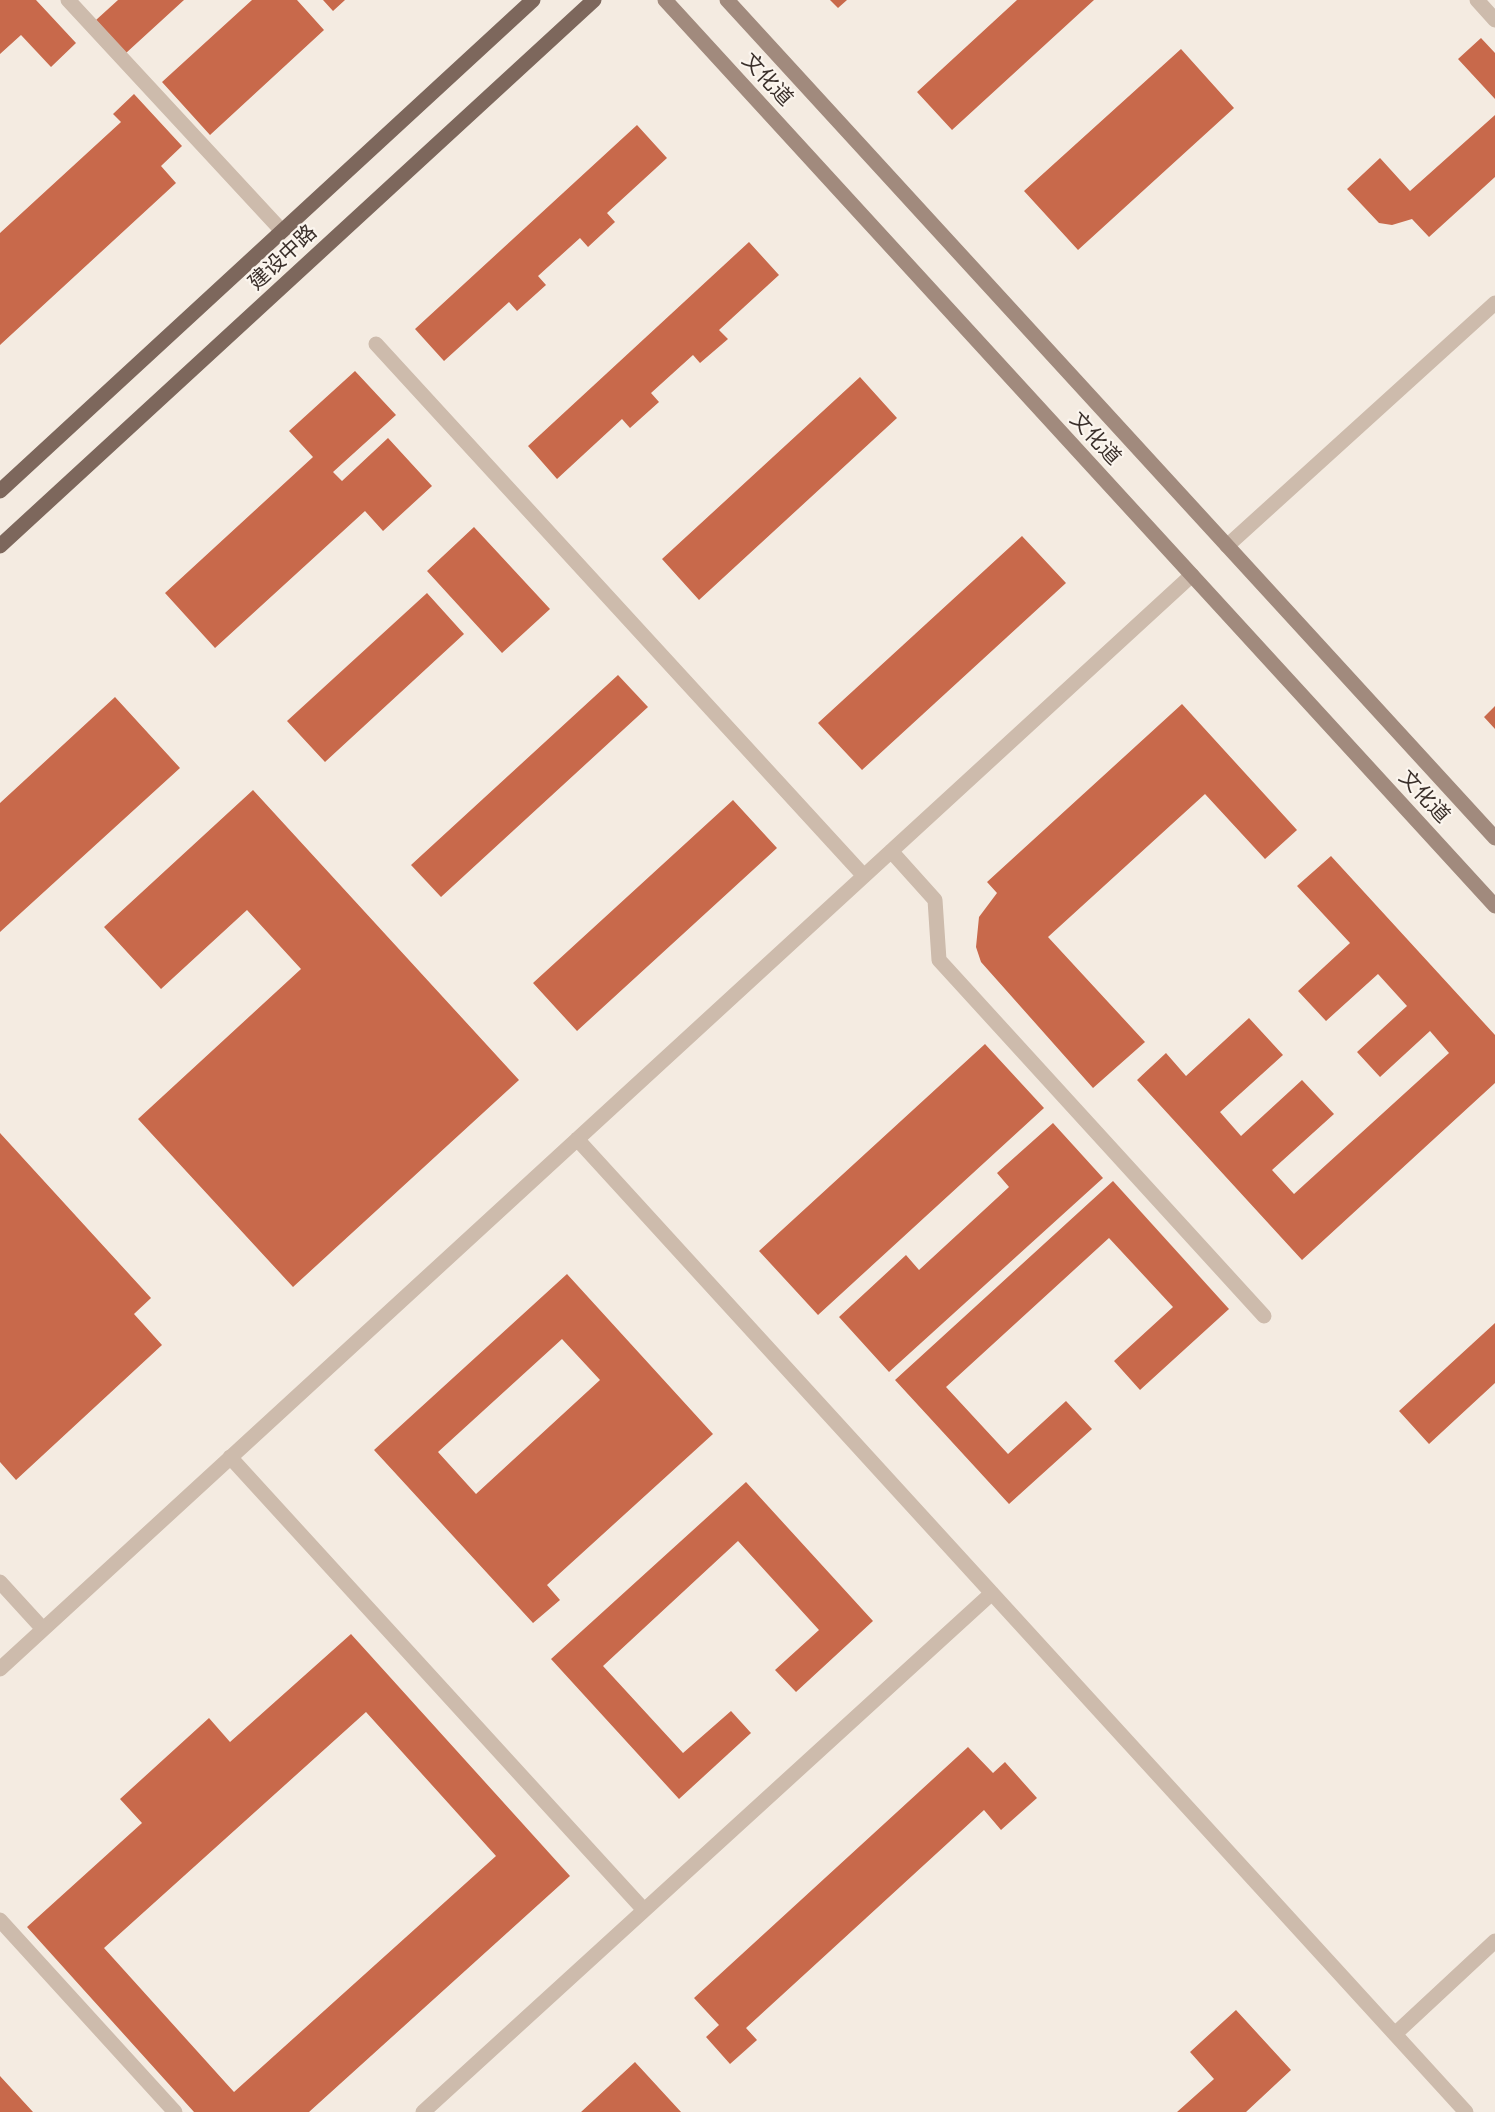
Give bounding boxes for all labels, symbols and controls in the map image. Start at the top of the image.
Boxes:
street label: 文化道 [736,48,798,112]
street label: 建设中路 [244,220,322,296]
street label: 文化道 [1064,407,1126,471]
street label: 文化道 [1393,765,1455,829]

